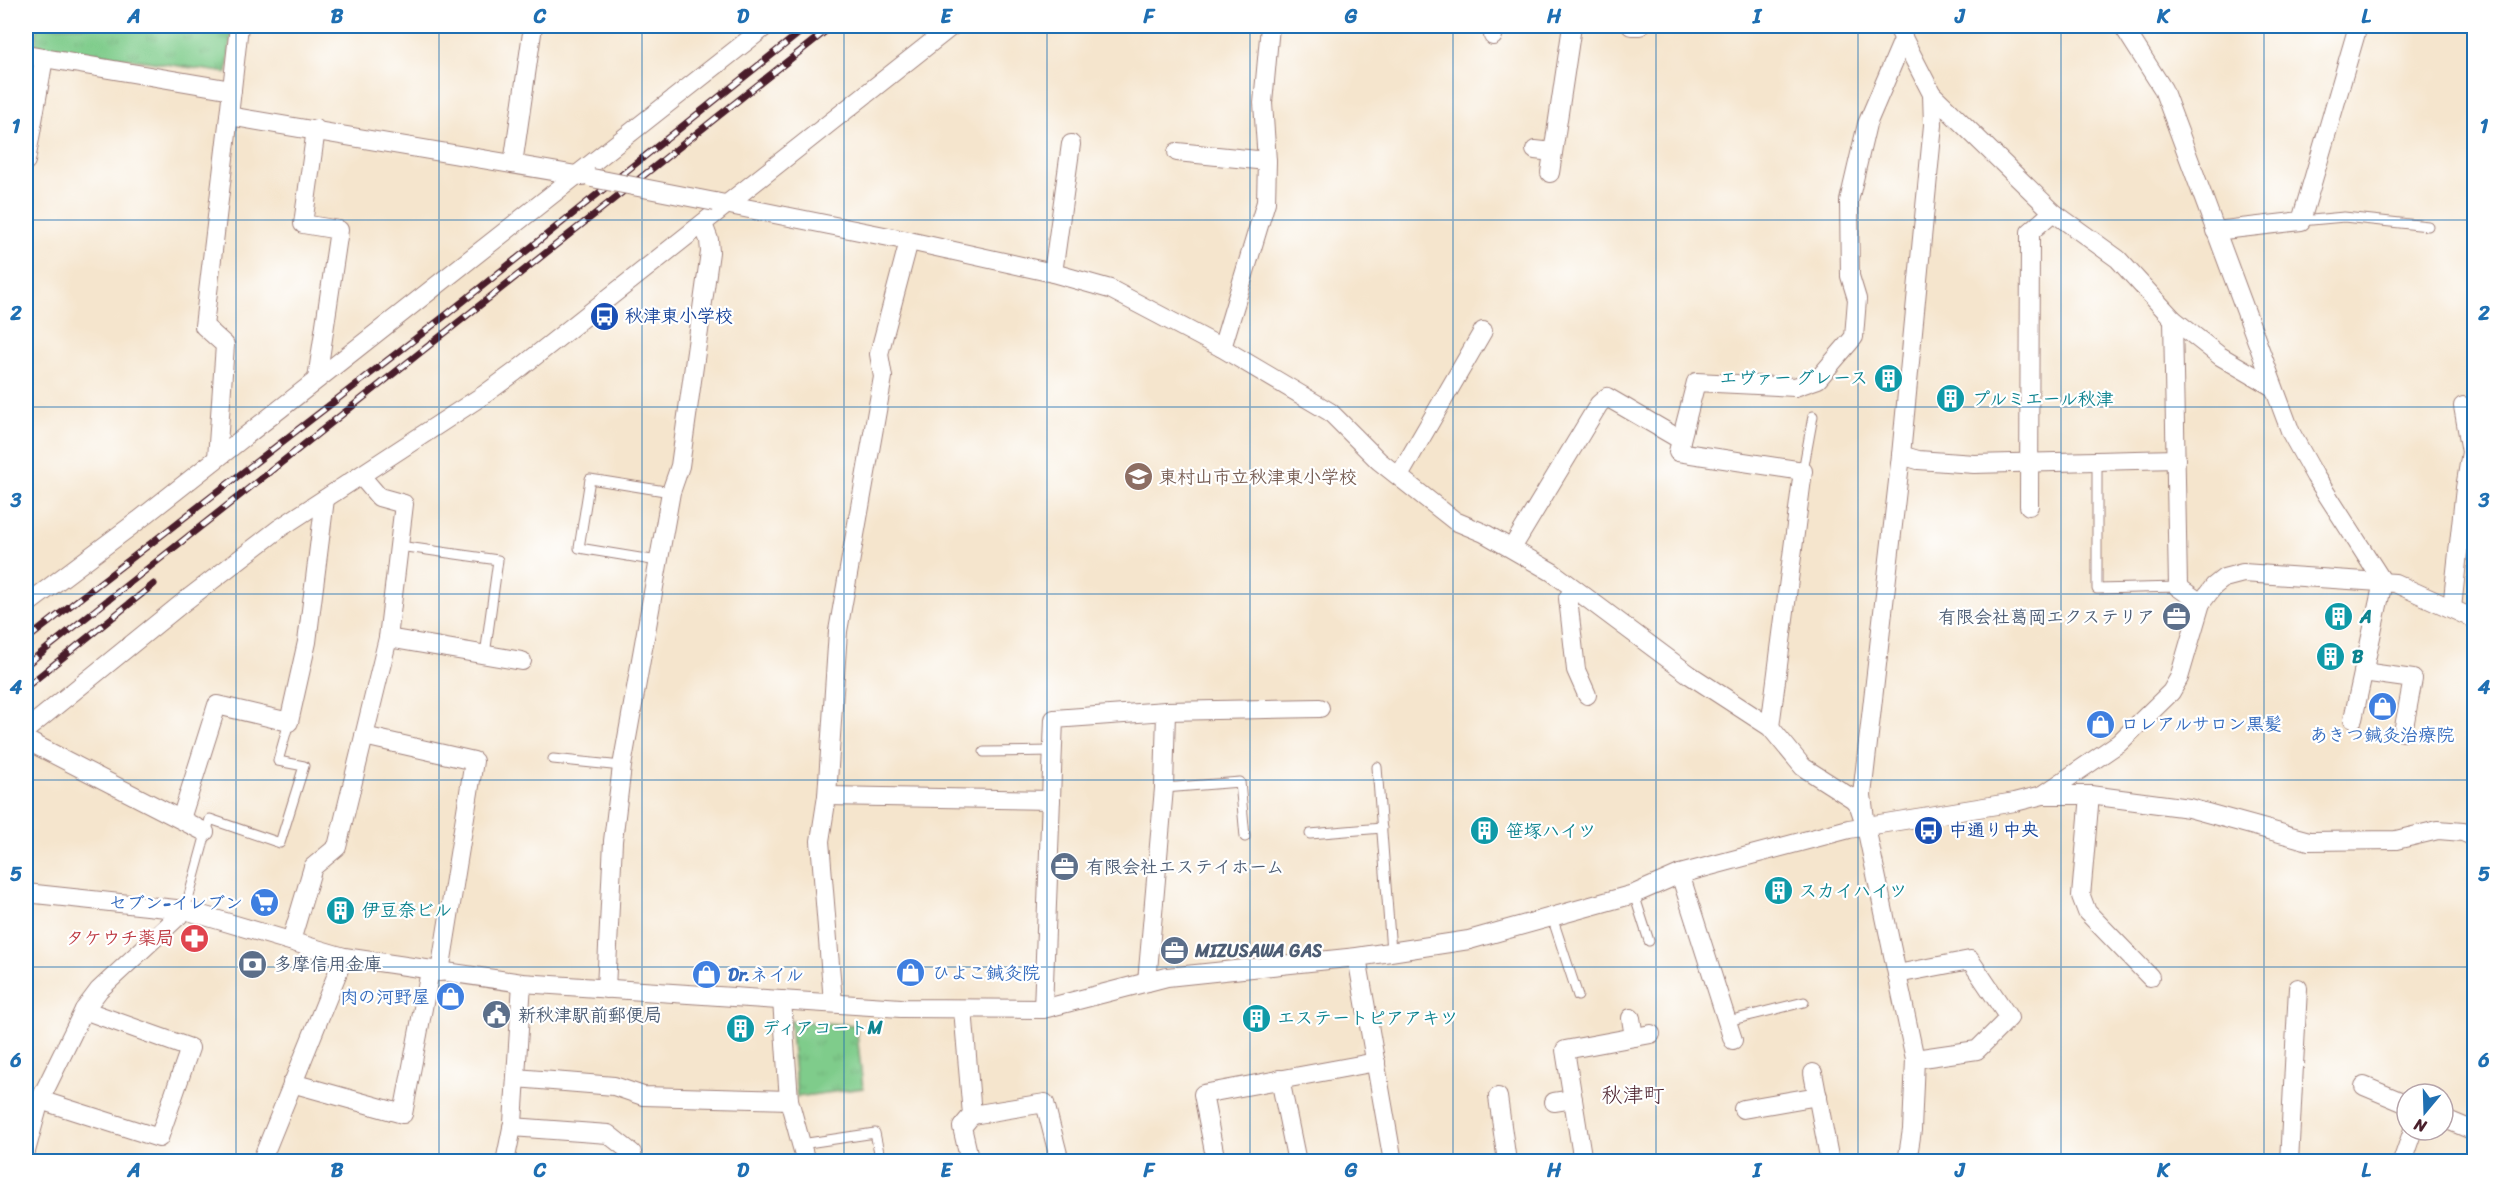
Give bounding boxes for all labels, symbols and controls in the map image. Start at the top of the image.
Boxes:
text: A [126,0,141,34]
text: B [331,0,344,34]
text: C [533,0,547,34]
text: D [737,0,750,34]
text: E [940,0,953,34]
text: F [1143,0,1156,34]
text: G [1344,0,1358,34]
text: H [1546,0,1562,34]
text: I [1752,0,1763,34]
text: J [1954,0,1966,34]
text: K [2156,0,2171,34]
text: L [2361,0,2371,34]
text: 1 [12,109,21,144]
text: 1 [2480,109,2489,144]
text: 2 [9,296,22,331]
text: 2 [2477,296,2490,331]
bus stop icon: 秋津東小学校 [588,300,620,332]
place label: 秋津東小学校 [625,300,733,332]
place label: エヴァー グレース [1719,362,1868,394]
building icon: エヴァー グレース [1873,362,1905,394]
building icon: プルミエール秋津 [1935,383,1967,415]
place label: プルミエール秋津 [1972,383,2114,415]
school or university icon: 東村山市立秋津東小学校 [1122,461,1154,493]
place label: 東村山市立秋津東小学校 [1159,461,1357,493]
text: 3 [10,483,22,518]
text: 3 [2478,483,2490,518]
place label: 有限会社葛岡エクステリア [1938,601,2155,633]
office icon: 有限会社葛岡エクステリア [2160,601,2192,633]
building icon: A [2323,601,2355,633]
place label: A [2359,601,2372,633]
building icon: B [2315,641,2347,673]
place label: B [2352,641,2364,673]
text: 4 [9,670,23,705]
text: 4 [2477,670,2491,705]
shop icon: あきつ鍼灸治療院 [2366,690,2398,722]
shop icon: ロレアルサロン黒髪 [2084,708,2116,740]
place label: ロレアルサロン黒髪 [2121,708,2282,740]
place label: あきつ鍼灸治療院 [2310,719,2454,751]
bus stop icon: 中通り中央 [1912,814,1944,846]
place label: 中通り中央 [1949,814,2039,846]
building icon: 笹塚ハイツ [1469,815,1501,847]
place label: 笹塚ハイツ [1506,815,1596,847]
office icon: 有限会社エステイホーム [1049,851,1081,883]
place label: 有限会社エステイホーム [1086,851,1284,883]
text: 5 [10,857,22,892]
text: 5 [2478,857,2490,892]
building icon: スカイハイツ [1762,875,1794,907]
place label: スカイハイツ [1799,875,1907,907]
place label: セブン-イレブン [109,887,243,919]
supermarket icon: セブン-イレブン [248,887,280,919]
building icon: 伊豆奈ビル [325,894,357,926]
place label: 伊豆奈ビル [362,894,452,926]
place label: タケウチ薬局 [66,922,174,954]
pharmacy icon: タケウチ薬局 [179,922,211,954]
office icon: MIZUSAWA GAS [1158,935,1190,967]
place label: MIZUSAWA GAS [1194,935,1322,967]
bank icon: 多摩信用金庫 [237,948,269,980]
place label: 多摩信用金庫 [274,948,382,980]
shop icon: ひよこ鍼灸院 [895,957,927,989]
place label: ひよこ鍼灸院 [932,957,1040,989]
shop icon: Dr.ネイル [691,959,723,991]
place label: Dr.ネイル [728,959,803,991]
place label: 肉の河野屋 [340,981,430,1013]
shop icon: 肉の河野屋 [435,981,467,1013]
public building icon: 新秋津駅前郵便局 [481,999,513,1031]
place label: 新秋津駅前郵便局 [518,999,662,1031]
building icon: エステートピアアキツ [1240,1002,1272,1034]
place label: エステートピアアキツ [1277,1002,1458,1034]
building icon: ディアコートM [725,1012,757,1044]
place label: ディアコートM [762,1012,883,1044]
text: 6 [9,1043,22,1078]
text: 6 [2477,1043,2490,1078]
district label: 秋津町 [1602,1076,1665,1114]
north arrow [2395,1082,2455,1142]
text: N [2409,1110,2431,1142]
text: A [126,1153,141,1187]
text: B [331,1153,344,1187]
text: C [533,1153,547,1187]
text: D [737,1153,750,1187]
text: E [940,1153,953,1187]
text: F [1143,1153,1156,1187]
text: G [1344,1153,1358,1187]
text: H [1546,1153,1562,1187]
text: I [1752,1153,1763,1187]
text: J [1954,1153,1966,1187]
text: K [2156,1153,2171,1187]
text: L [2361,1153,2371,1187]

